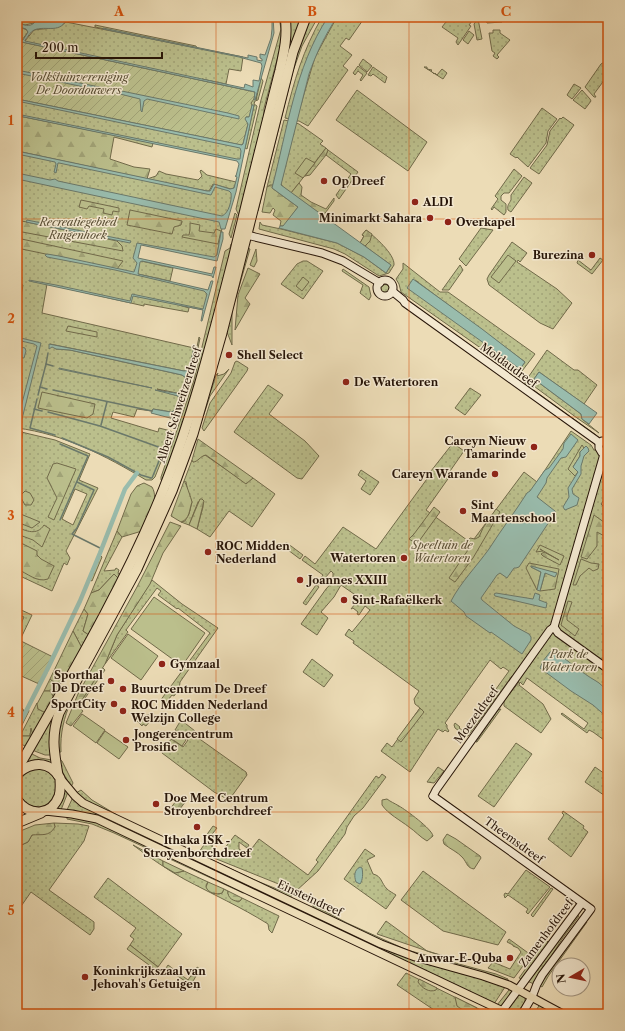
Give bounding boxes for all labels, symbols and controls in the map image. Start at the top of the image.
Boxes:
text: A [113,3,125,19]
text: B [307,3,317,19]
text: C [501,3,511,19]
scale bar [36,34,162,60]
text: 200 m [42,40,79,55]
park label: Volkstuinvereniging De Doordouwers [30,70,130,97]
text: 1 [8,112,14,128]
place label: Op Dreef [332,174,386,188]
marker: Op Dreef [319,176,329,186]
place label: ALDI [422,195,454,209]
marker: ALDI [410,197,420,207]
place label: Minimarkt Sahara [319,211,423,225]
marker: Minimarkt Sahara [425,213,435,223]
park label: Recreatiegebied Ruigenhoek [39,215,118,242]
place label: Overkapel [456,215,515,229]
marker: Overkapel [443,217,453,227]
place label: Burezina [533,248,585,262]
marker: Burezina [587,250,597,260]
text: 2 [7,310,15,326]
street label: Moldaudreef [478,339,542,392]
street label: Albert Schweitzerdreef [153,344,205,465]
place label: Shell Select [237,348,304,362]
marker: Shell Select [224,350,234,360]
place label: De Watertoren [354,375,439,389]
marker: De Watertoren [341,377,351,387]
place label: Careyn Nieuw Tamarinde [445,434,527,461]
marker: Careyn Nieuw Tamarinde [529,442,539,452]
place label: Careyn Warande [392,467,487,481]
marker: Careyn Warande [490,469,500,479]
place label: Sint Maartenschool [471,498,556,525]
marker: Sint Maartenschool [458,506,468,516]
text: 3 [7,507,15,523]
park label: Speeltuin de Watertoren [411,538,473,565]
place label: ROC Midden Nederland [216,539,290,566]
marker: ROC Midden Nederland [203,547,213,557]
place label: Watertoren [329,551,396,565]
marker: Watertoren [399,553,409,563]
place label: Joannes XXIII [306,573,387,587]
marker: Joannes XXIII [295,575,305,585]
place label: Sint-Rafaëlkerk [352,593,443,607]
marker: Sint-Rafaëlkerk [339,595,349,605]
park label: Park de Watertoren [541,647,598,674]
place label: Gymzaal [170,657,220,671]
marker: Gymzaal [157,659,167,669]
place label: Sporthal De Dreef [52,668,104,695]
marker: Sporthal De Dreef [106,676,116,686]
place label: Buurtcentrum De Dreef [131,682,267,696]
street label: Moezeldreef [451,682,502,746]
marker: Buurtcentrum De Dreef [118,684,128,694]
place label: SportCity [51,697,106,711]
place label: ROC Midden Nederland Welzijn College [130,698,268,725]
marker: SportCity [109,699,119,709]
text: 4 [7,704,15,720]
marker: ROC Midden Nederland Welzijn College [118,706,128,716]
place label: Jongerencentrum Prosific [132,727,233,754]
marker: Jongerencentrum Prosific [121,735,131,745]
place label: Doe Mee Centrum Stroyenborchdreef [164,791,273,818]
marker: Doe Mee Centrum Stroyenborchdreef [151,799,161,809]
street label: Theemsdreef [482,814,548,867]
marker: Ithaka ISK - Stroyenborchdreef [192,822,202,832]
place label: Ithaka ISK - Stroyenborchdreef [143,833,252,860]
street label: Einsteindreef [275,877,347,920]
street label: Zamenhofdreef [516,895,577,970]
text: 5 [7,902,15,918]
place label: Anwar-E-Quba [416,951,503,965]
marker: Anwar-E-Quba [505,953,515,963]
north arrow [551,957,591,997]
place label: Koninkrijkszaal van Jehovah's Getuigen [91,964,206,991]
marker: Koninkrijkszaal van Jehovah's Getuigen [80,972,90,982]
text: N [553,972,569,984]

